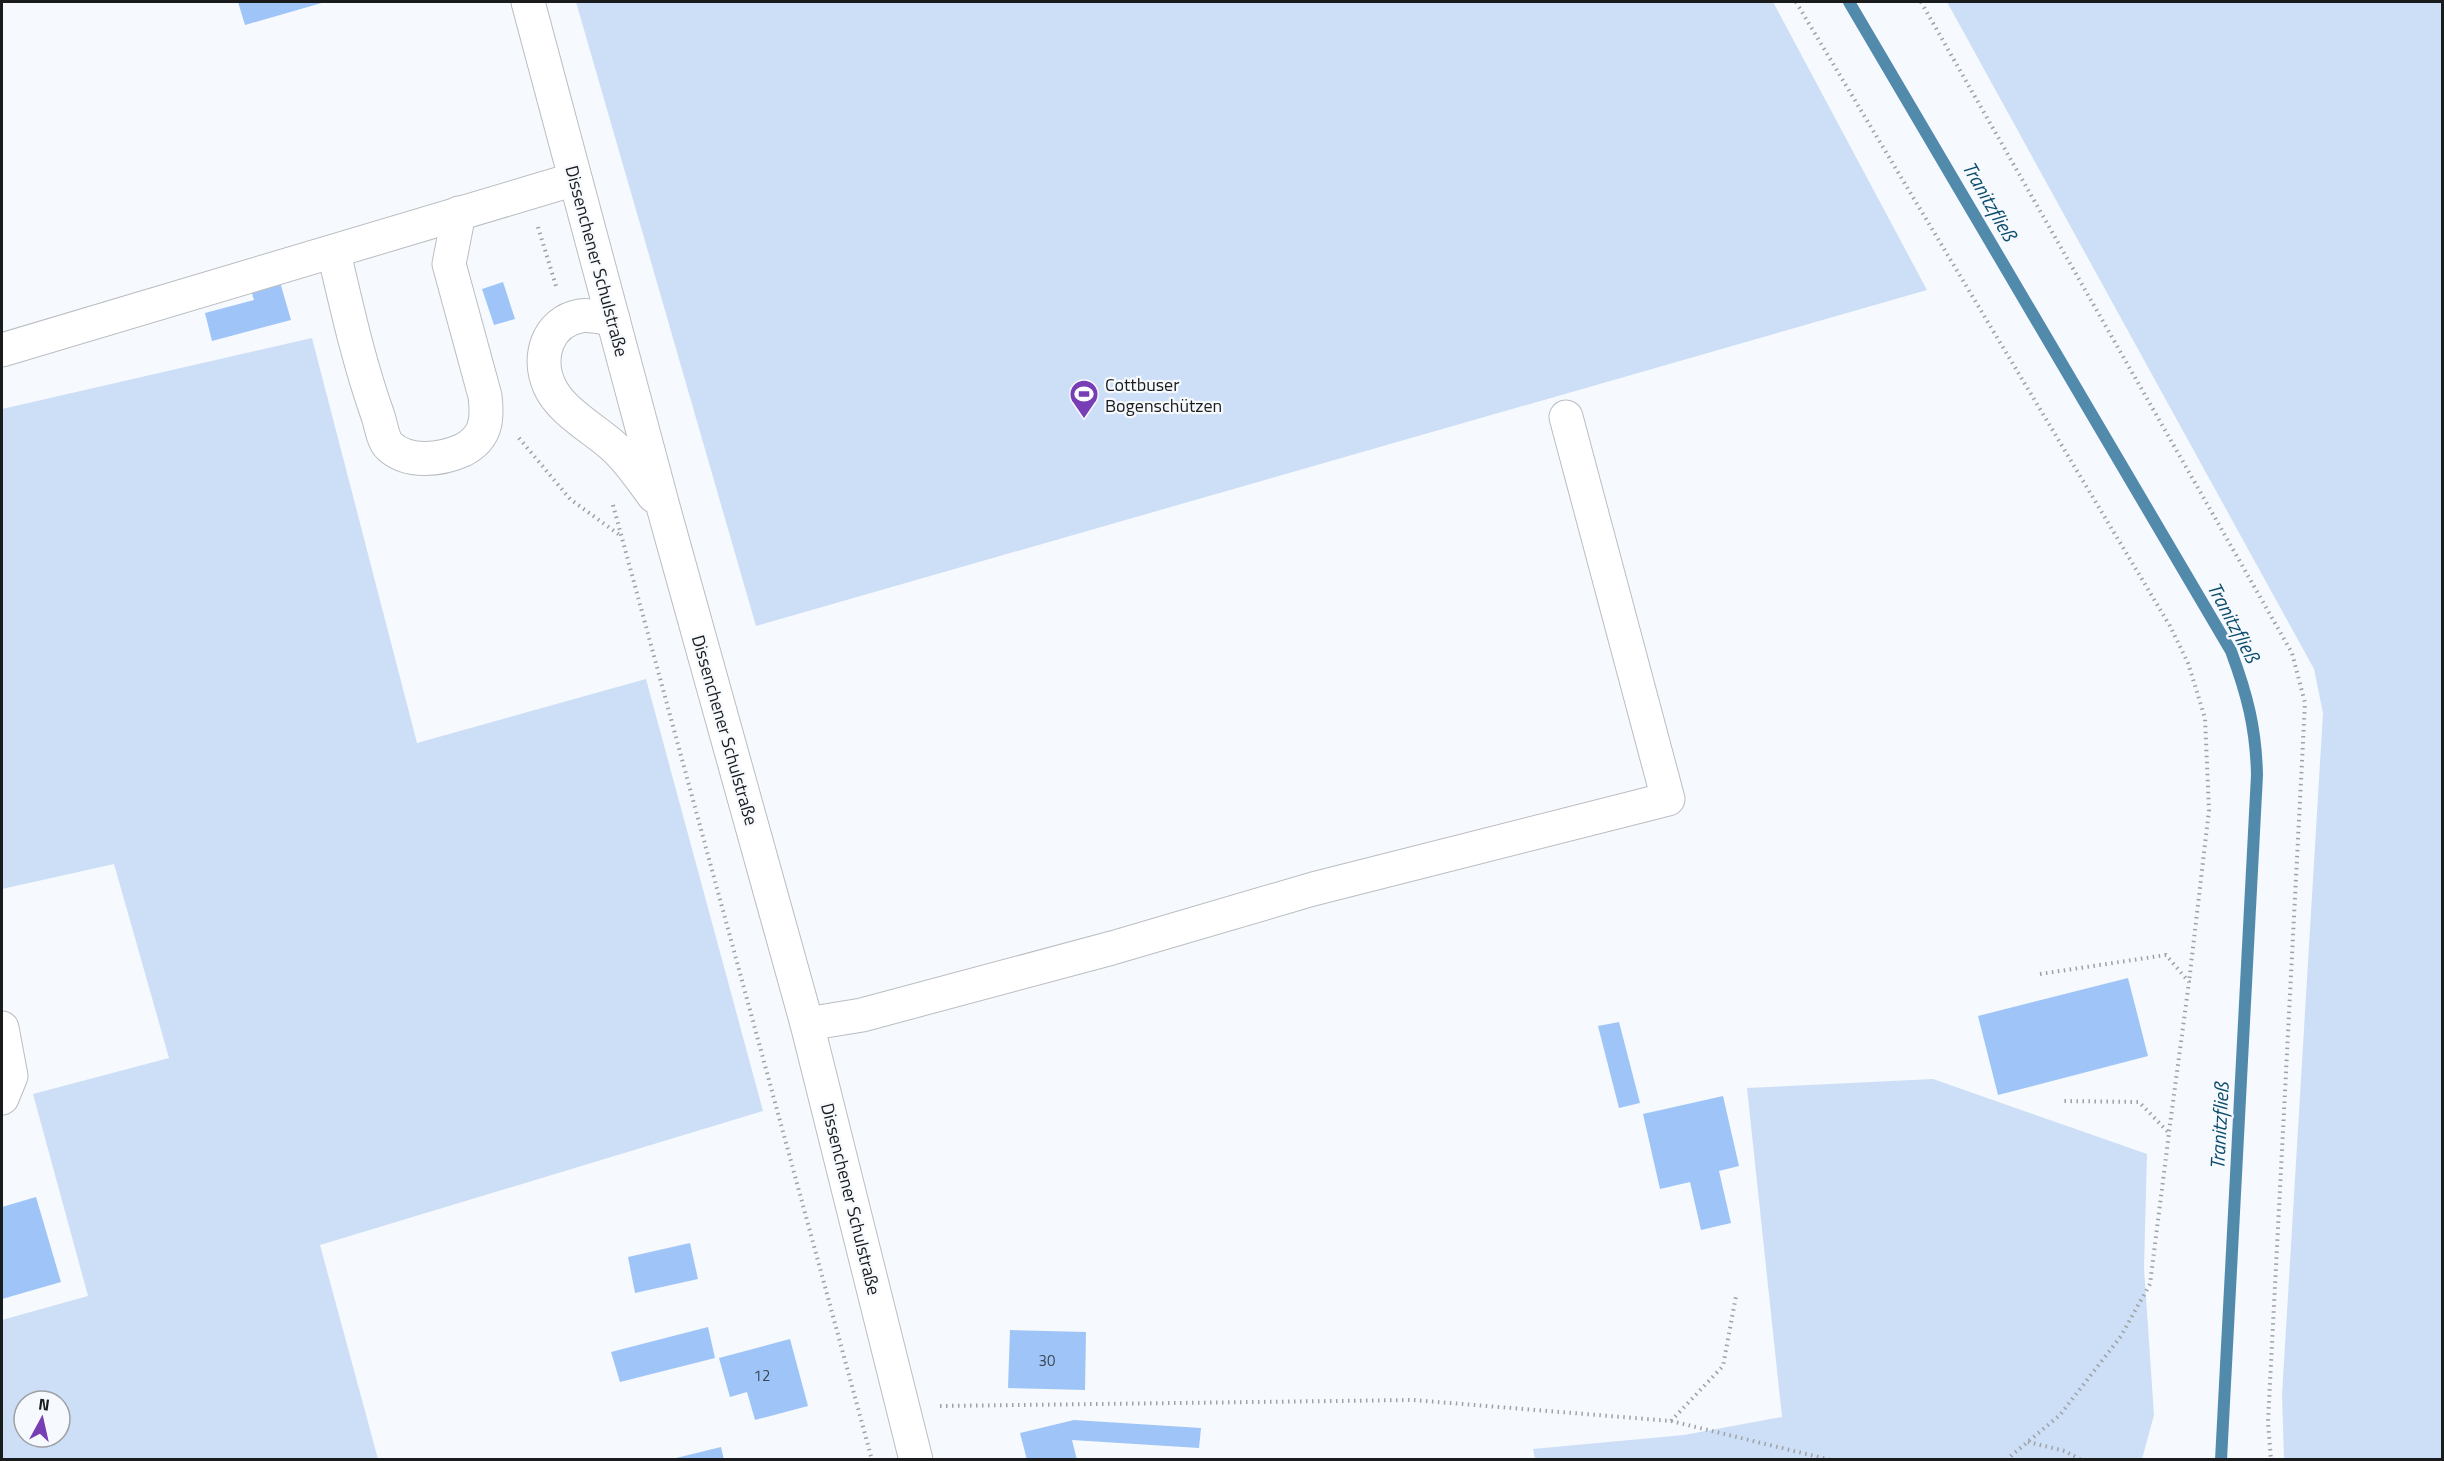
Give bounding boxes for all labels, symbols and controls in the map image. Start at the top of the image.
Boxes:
water label: Tranitzfließ [1955,155,2026,248]
street label: Dissenchener Schulstraße [558,162,636,360]
place label: Cottbuser Bogenschützen [1105,371,1222,419]
sports icon: Cottbuser Bogenschützen [1068,378,1100,420]
water label: Tranitzfließ [2200,576,2269,669]
street label: Dissenchener Schulstraße [685,632,765,828]
water label: Tranitzfließ [2201,1080,2237,1170]
street label: Dissenchener Schulstraße [814,1100,888,1298]
house number: 30 [1039,1349,1055,1372]
house number: 12 [754,1364,770,1387]
north arrow [12,1389,72,1449]
text: N [37,1391,51,1417]

